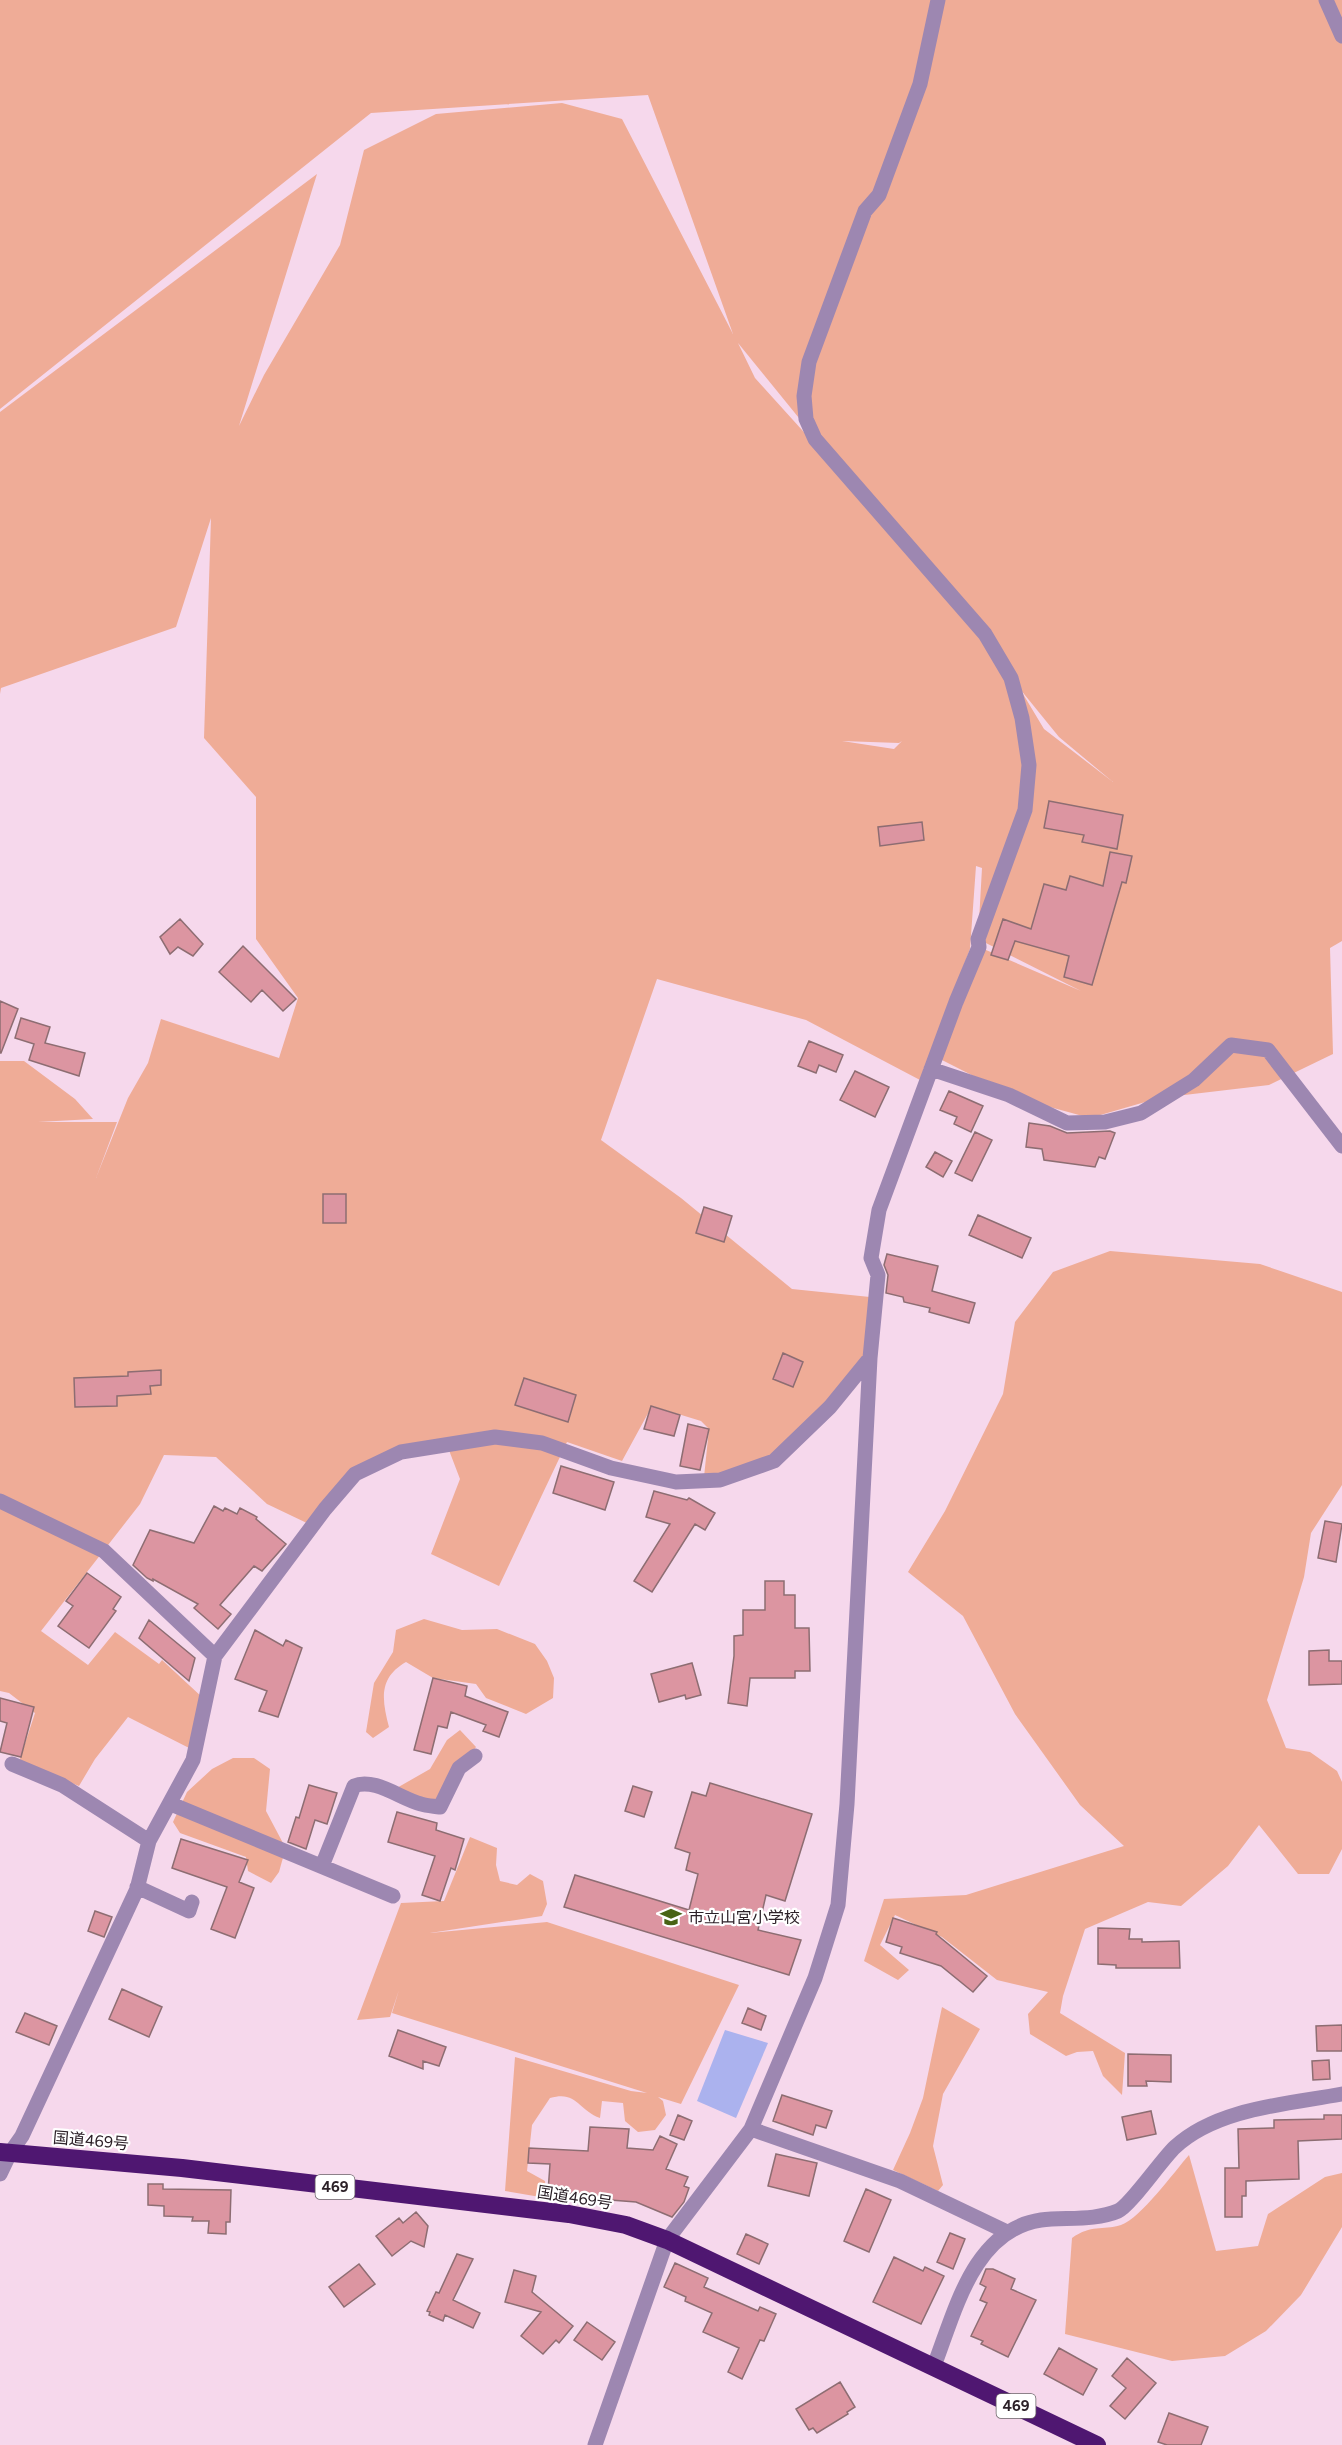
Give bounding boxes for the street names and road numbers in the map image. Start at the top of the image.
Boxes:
street label: 国道469号 [52,2128,130,2153]
road number: 469 [316,2175,354,2199]
street label: 国道469号 [536,2182,614,2213]
road number: 469 [996,2394,1036,2418]

